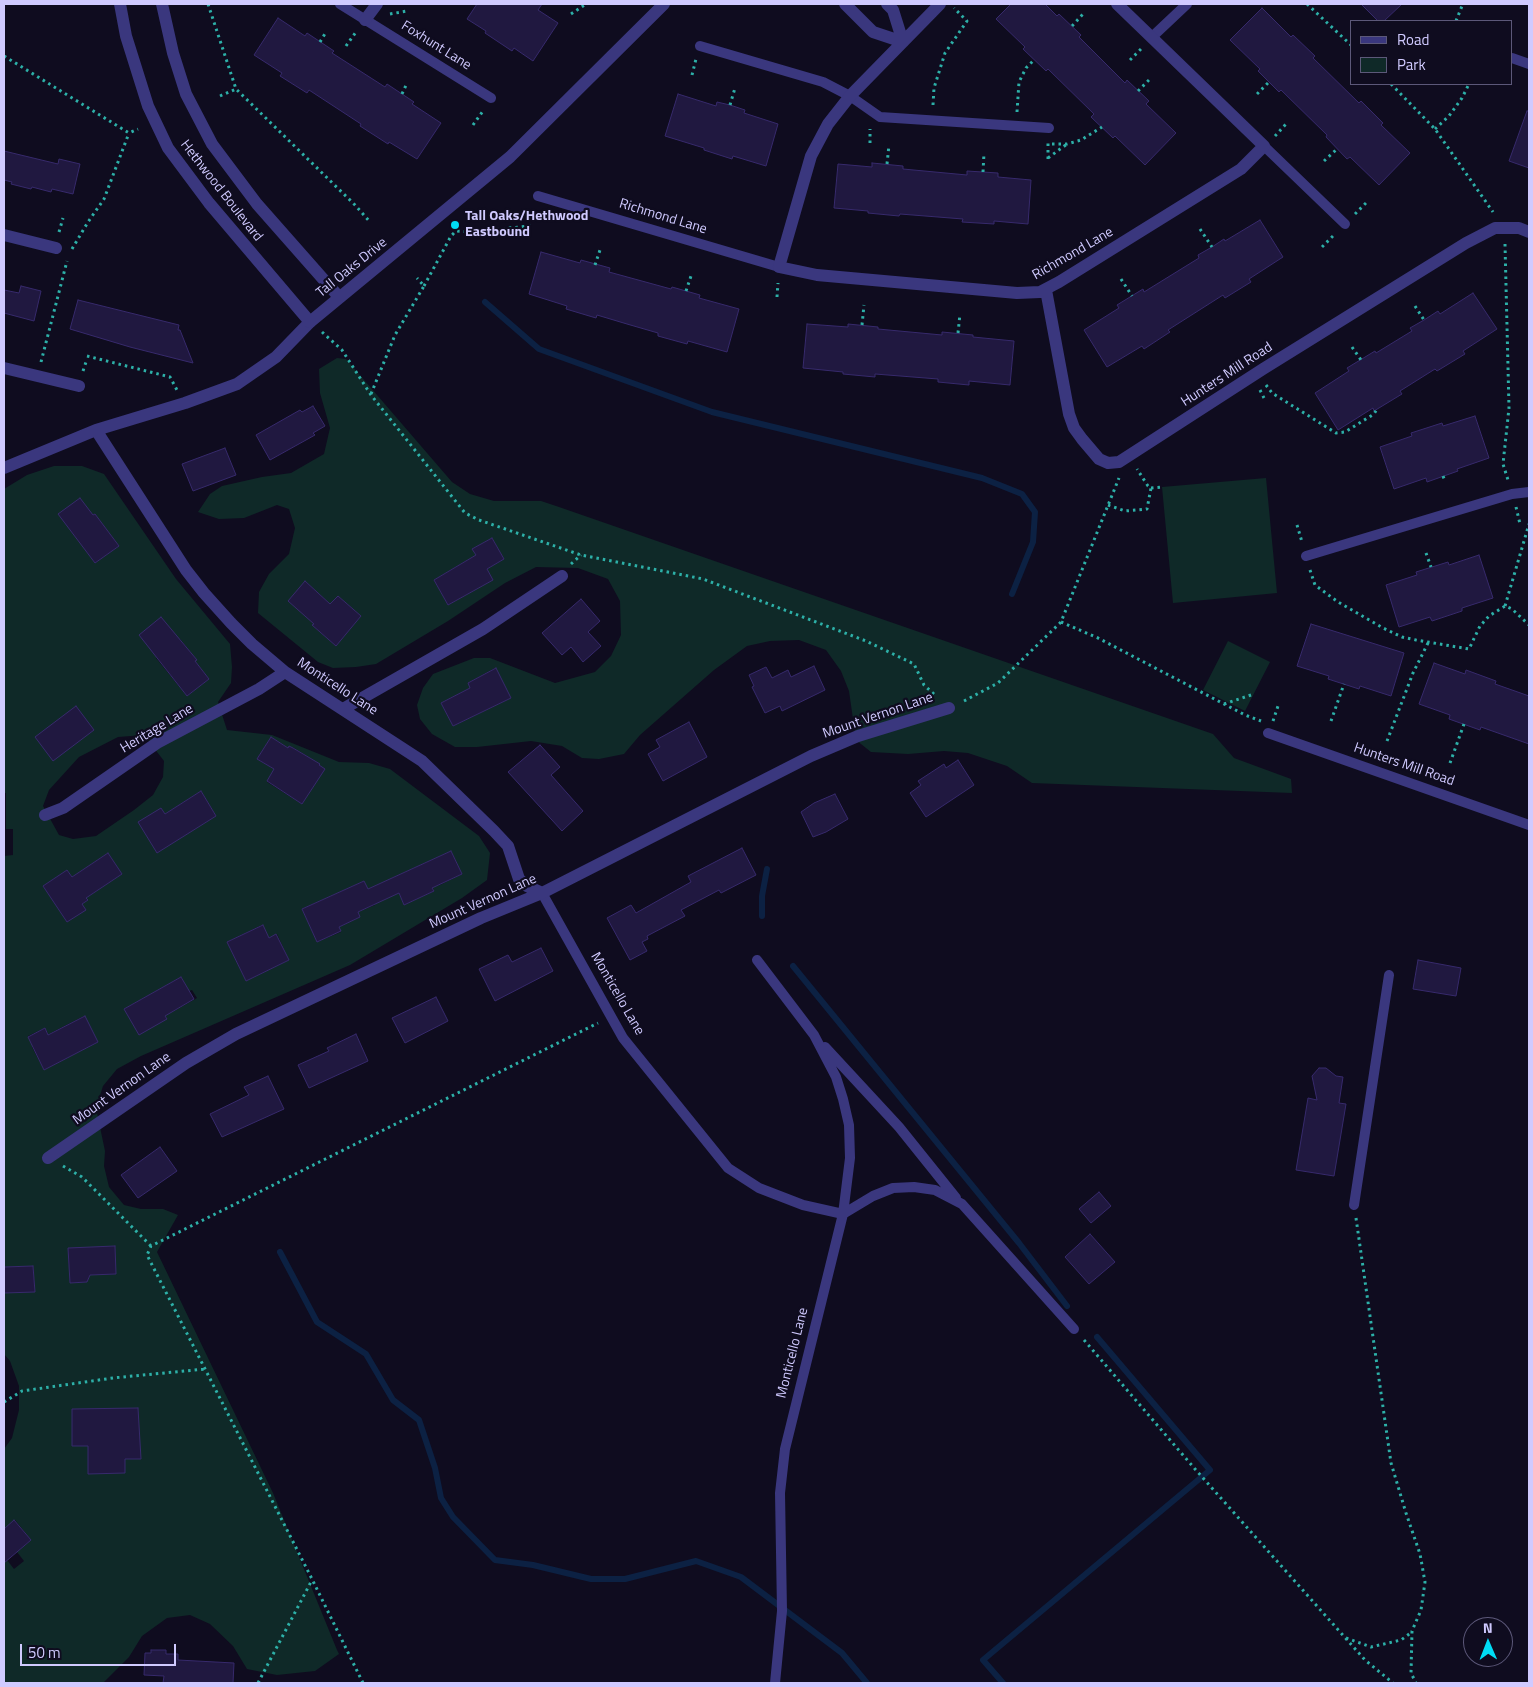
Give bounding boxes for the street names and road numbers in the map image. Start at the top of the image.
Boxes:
street label: Foxhunt Lane [398,18,474,74]
street label: Hethwood Boulevard [176,137,266,245]
street label: Richmond Lane [617,196,709,238]
street label: Richmond Lane [1030,224,1116,284]
street label: Tall Oaks Drive [313,234,391,302]
street label: Hunters Mill Road [1178,339,1276,411]
street label: Monticello Lane [293,655,381,719]
street label: Mount Vernon Lane [821,689,935,743]
street label: Heritage Lane [118,701,196,757]
street label: Hunters Mill Road [1351,740,1457,790]
street label: Mount Vernon Lane [427,871,539,933]
street label: Monticello Lane [587,950,647,1038]
street label: Mount Vernon Lane [70,1049,174,1129]
street label: Monticello Lane [774,1306,812,1400]

